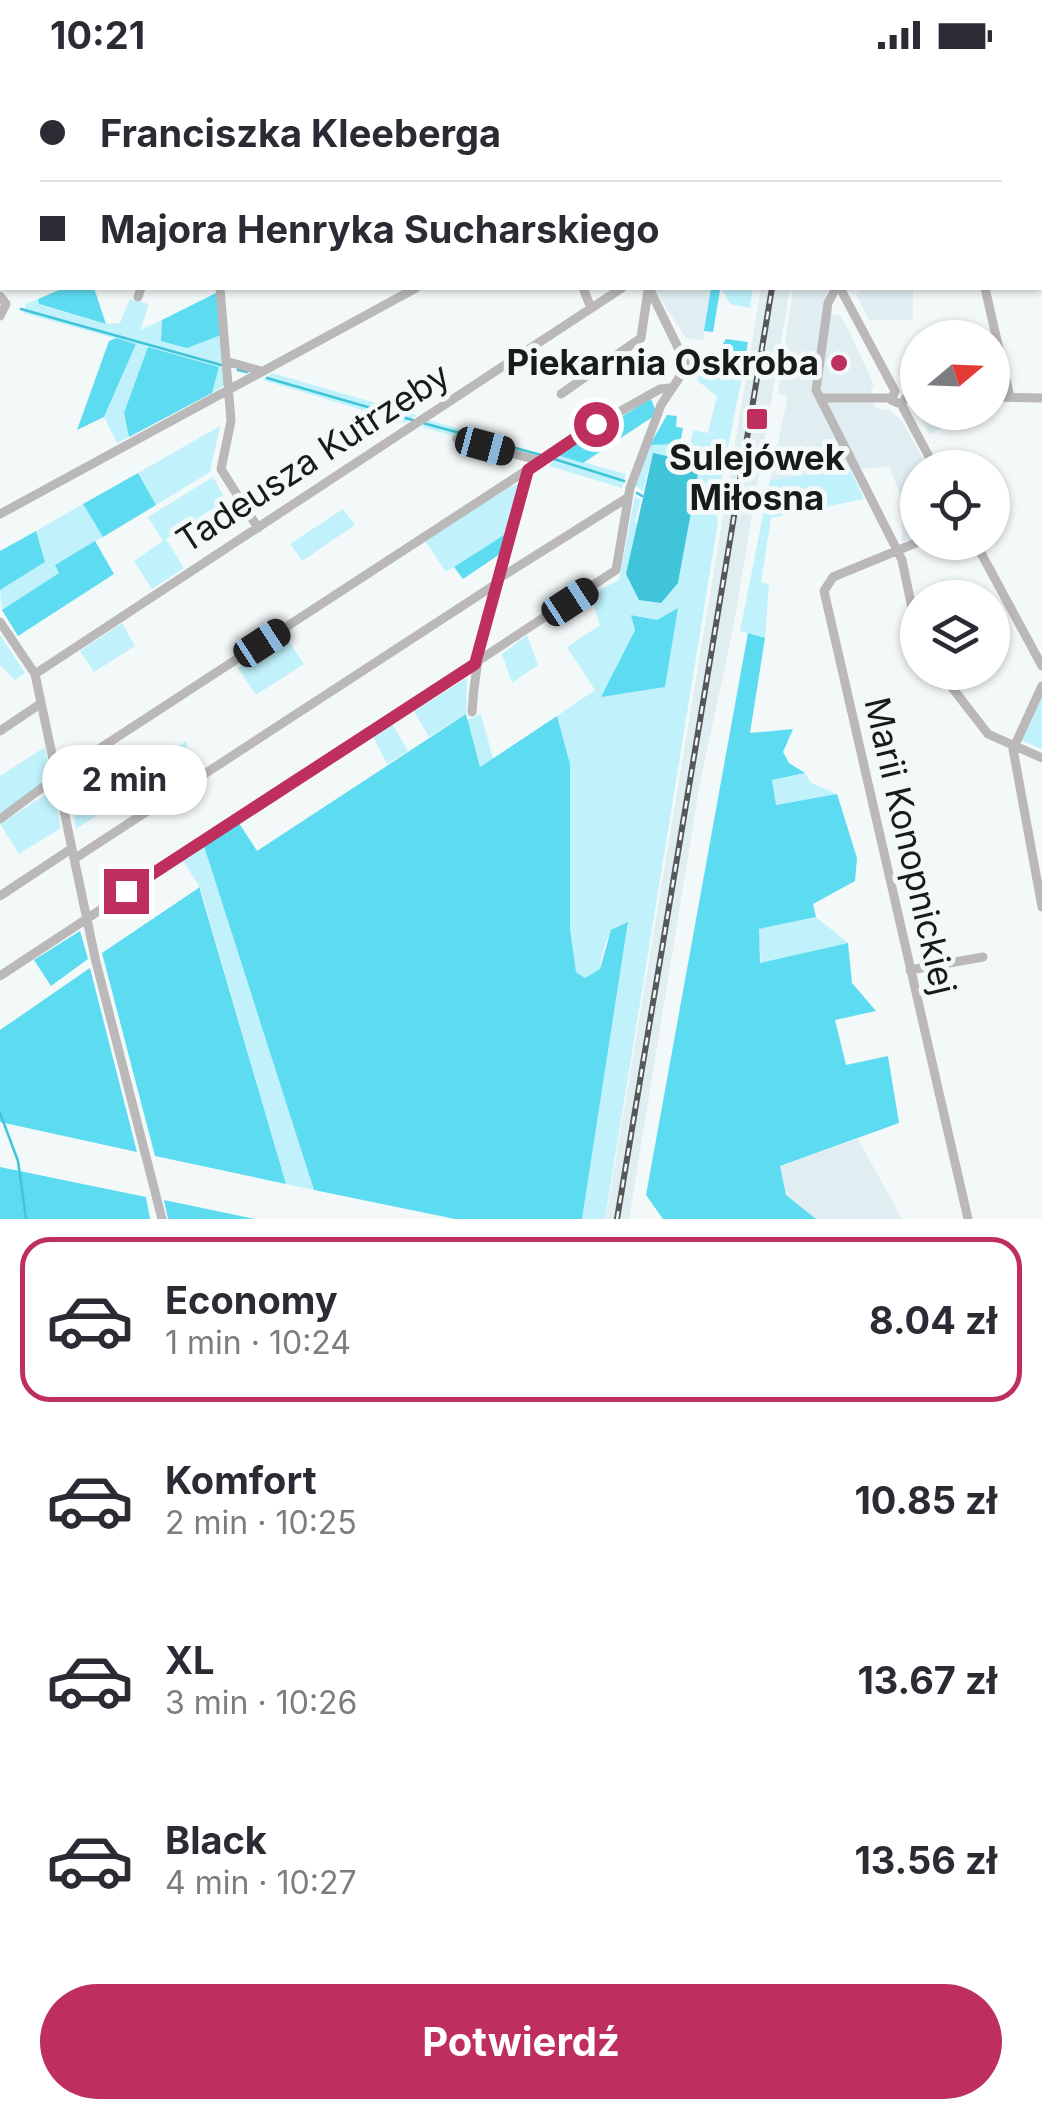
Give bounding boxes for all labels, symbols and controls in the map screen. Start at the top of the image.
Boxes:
text: 10:21 [50,12,145,58]
text: Franciszka Kleeberga [100,110,501,156]
text: Majora Henryka Sucharskiego [100,206,660,252]
north arrow [900,320,1010,430]
map controls [900,320,1010,690]
place label: Piekarnia Oskroba [507,341,819,383]
marker: Piekarnia Oskroba [828,352,850,374]
street label: Tadeusza Kutrzeby [168,353,457,561]
route start [574,402,619,447]
marker: Sulejówek Miłosna [744,406,770,432]
car [452,424,518,468]
place label: Sulejówek Miłosna [669,436,846,518]
button: locate [900,450,1010,560]
car [537,573,603,631]
button: layers [900,580,1010,690]
car [229,614,295,672]
street label: Marii Konopnickiej [856,693,966,998]
callout: 2 min [44,746,208,816]
text: 2 min [82,760,167,799]
route end [104,869,149,914]
icon: car [45,1275,135,1365]
text: Economy [165,1277,338,1323]
text: 8.04 zł [869,1297,997,1343]
text: 1 min · 10:24 [165,1323,351,1362]
icon: car [45,1455,135,1545]
text: Komfort [165,1457,317,1503]
text: 10.85 zł [854,1477,997,1523]
text: 2 min · 10:25 [165,1503,357,1542]
icon: car [45,1635,135,1725]
text: XL [165,1637,215,1683]
text: 13.67 zł [857,1657,997,1703]
text: 3 min · 10:26 [165,1683,357,1722]
icon: car [45,1815,135,1905]
text: Black [165,1817,267,1863]
text: 13.56 zł [854,1837,997,1883]
text: 4 min · 10:27 [165,1863,357,1902]
button: Potwierdź [40,1984,1002,2099]

